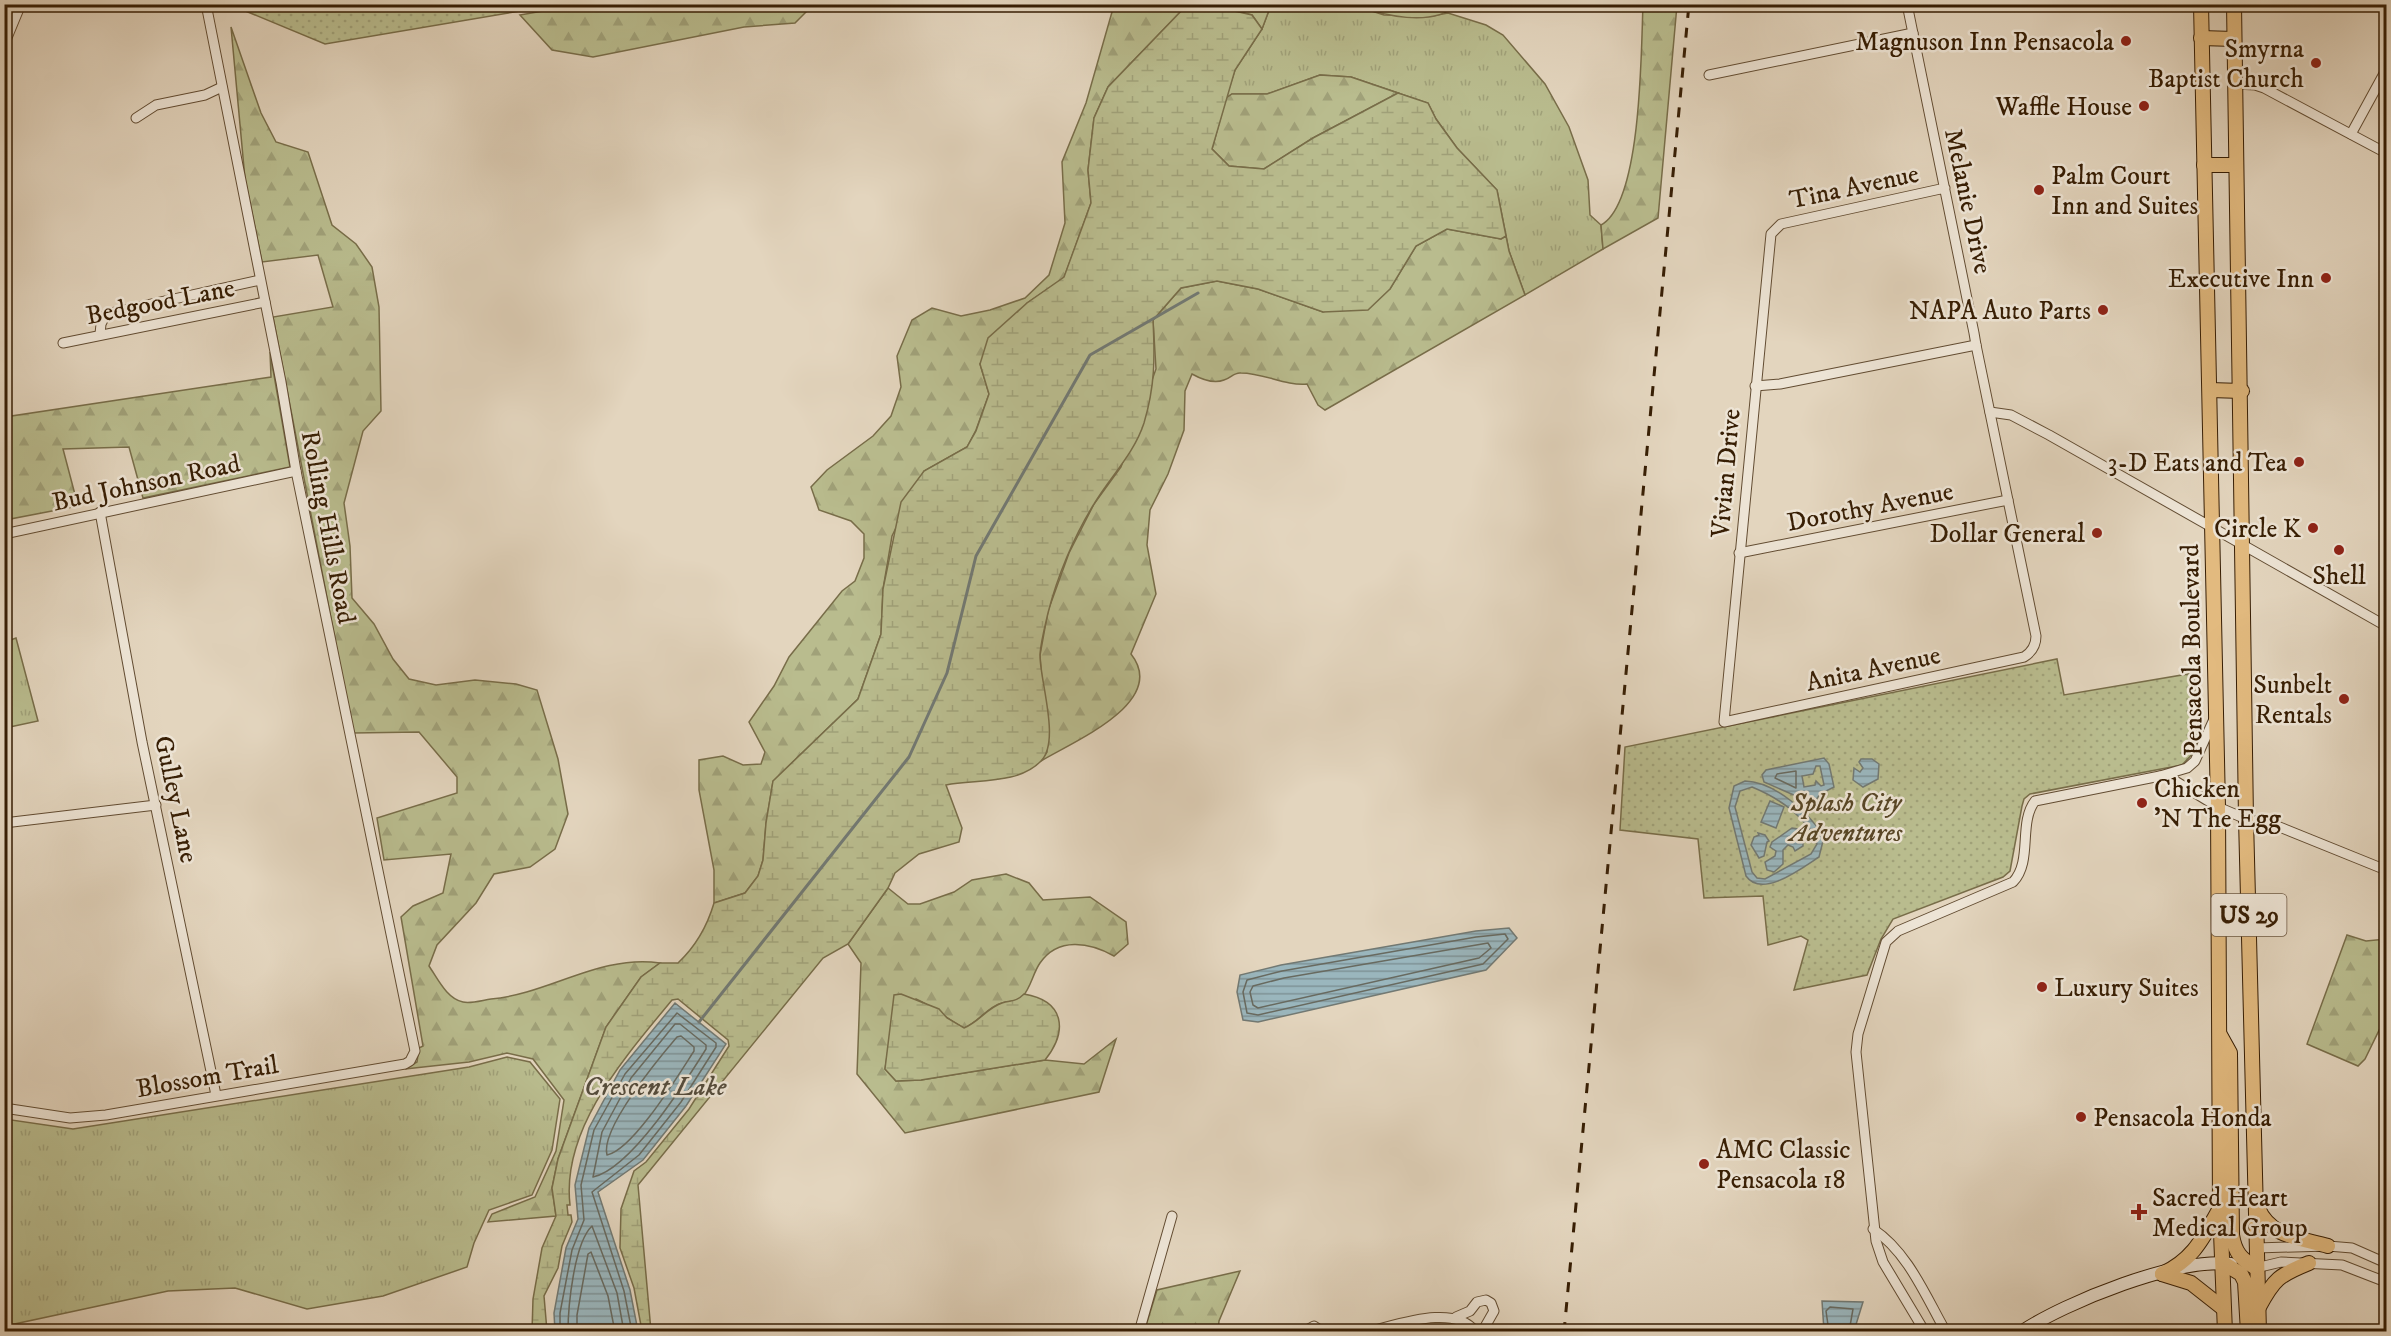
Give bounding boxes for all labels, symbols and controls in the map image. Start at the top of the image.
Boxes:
place label: Magnuson Inn Pensacola [1855,26,2114,59]
place label: Smyrna Baptist Church [2148,33,2304,96]
marker: Magnuson Inn Pensacola [2119,34,2133,48]
marker: Smyrna Baptist Church [2309,56,2323,70]
place label: Waffle House [1995,91,2132,124]
marker: Waffle House [2137,99,2151,113]
street label: Melanie Drive [1936,126,1999,277]
street label: Tina Avenue [1787,158,1922,217]
place label: Palm Court Inn and Suites [2051,160,2198,223]
marker: Palm Court Inn and Suites [2032,183,2046,197]
place label: Executive Inn [2168,263,2314,296]
marker: Executive Inn [2319,271,2333,285]
street label: Bedgood Lane [83,272,237,333]
place label: NAPA Auto Parts [1909,295,2091,328]
marker: NAPA Auto Parts [2096,303,2110,317]
street label: Vivian Drive [1704,407,1749,540]
street label: Rolling Hills Road [293,428,362,627]
street label: Bud Johnson Road [49,447,243,520]
place label: 3-D Eats and Tea [2108,447,2287,480]
marker: 3-D Eats and Tea [2292,455,2306,469]
street label: Dorothy Avenue [1784,475,1956,540]
place label: Circle K [2214,513,2302,546]
place label: Dollar General [1929,518,2085,551]
marker: Circle K [2306,521,2320,535]
marker: Dollar General [2090,526,2104,540]
marker: Shell [2332,543,2346,557]
street label: Pensacola Boulevard [2174,544,2211,756]
place label: Shell [2312,560,2366,593]
street label: Anita Avenue [1803,639,1944,700]
place label: Sunbelt Rentals [2253,669,2332,732]
marker: Sunbelt Rentals [2337,692,2351,706]
street label: Gulley Lane [146,733,205,866]
place label: Chicken 'N The Egg [2154,773,2281,836]
park label: Splash City Adventures [1787,787,1903,850]
marker: Chicken 'N The Egg [2135,796,2149,810]
road number: US 29 [2212,894,2286,936]
place label: Luxury Suites [2054,972,2199,1005]
marker: Luxury Suites [2035,980,2049,994]
street label: Blossom Trail [133,1049,281,1106]
water label: Crescent Lake [584,1070,727,1104]
place label: Pensacola Honda [2093,1102,2272,1135]
marker: Pensacola Honda [2074,1110,2088,1124]
place label: AMC Classic Pensacola 18 [1716,1134,1850,1197]
marker: AMC Classic Pensacola 18 [1697,1157,1711,1171]
place label: Sacred Heart Medical Group [2152,1182,2308,1245]
marker: Sacred Heart Medical Group [2130,1203,2148,1221]

